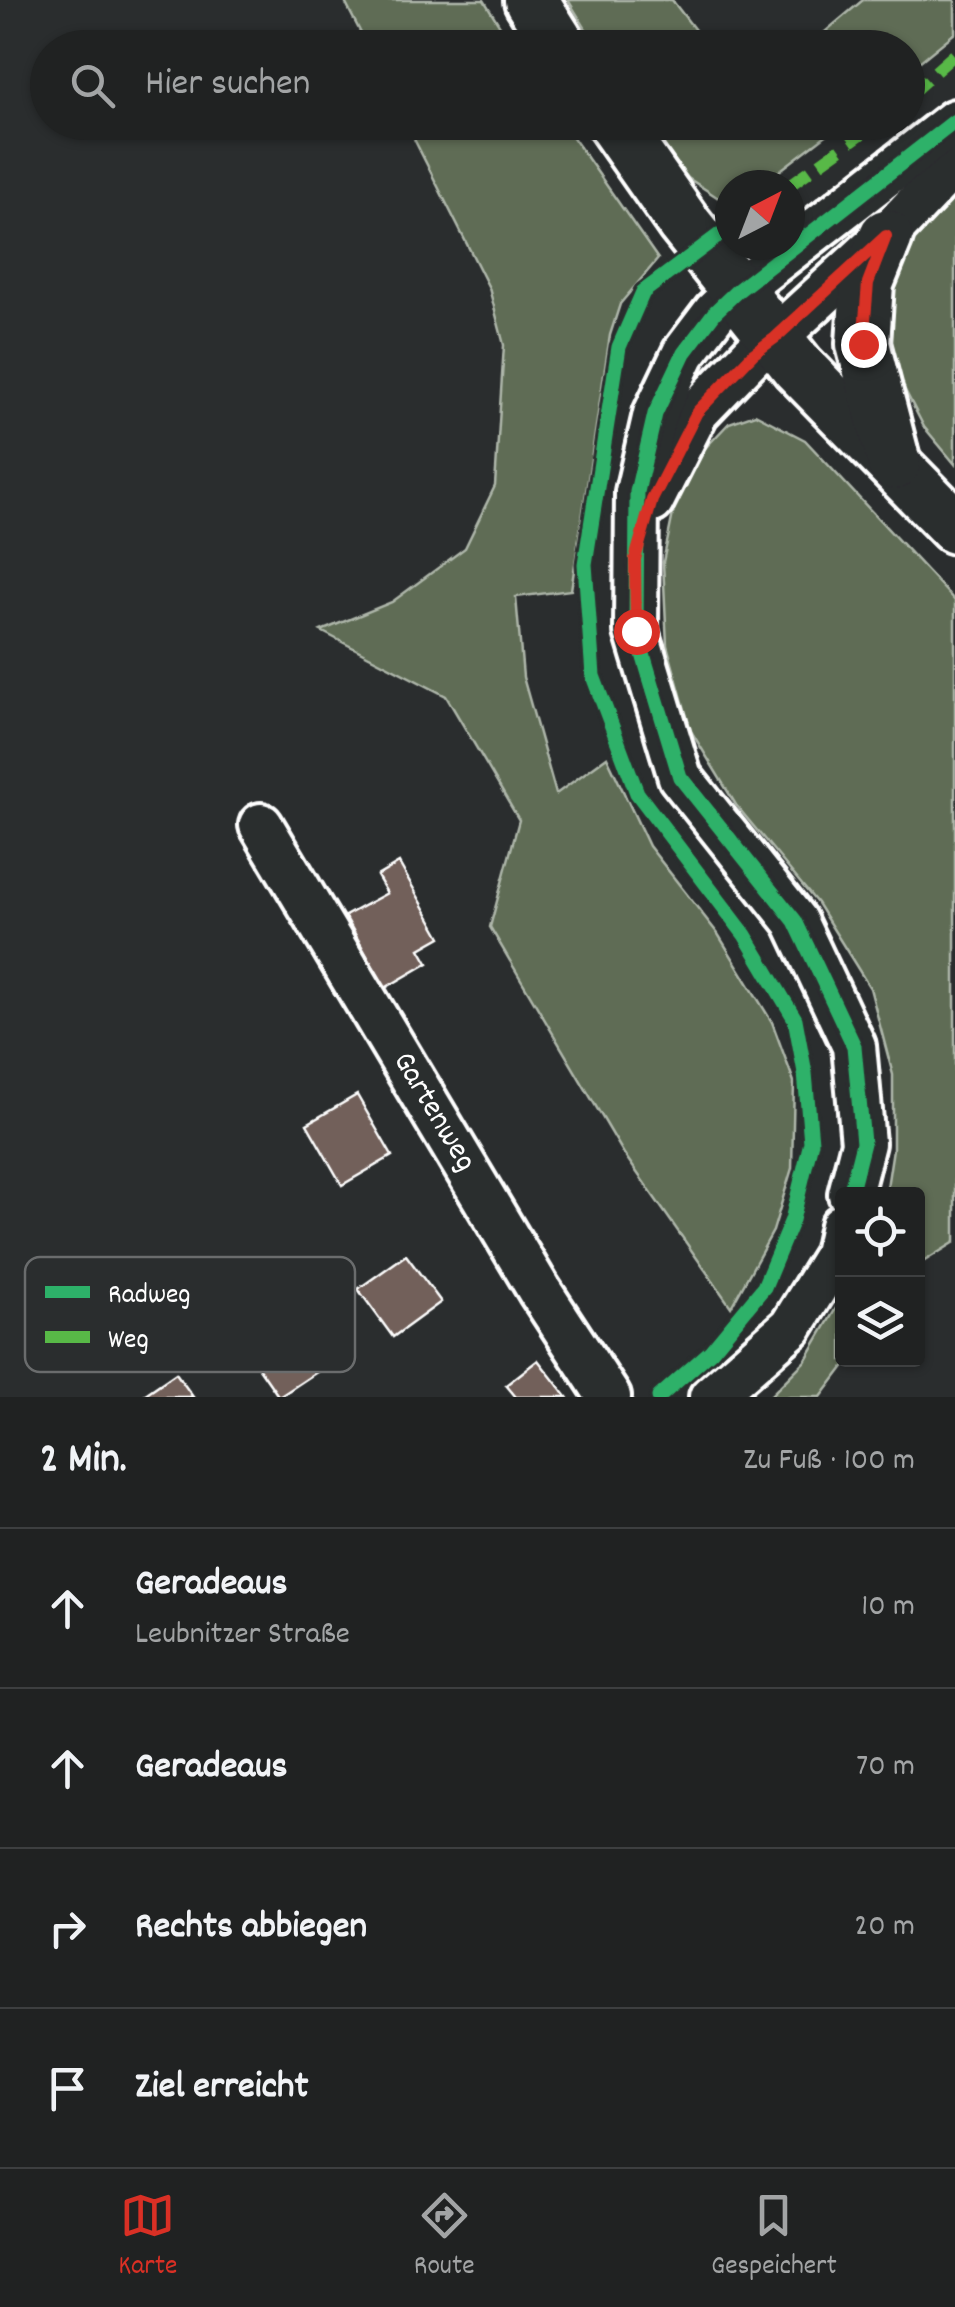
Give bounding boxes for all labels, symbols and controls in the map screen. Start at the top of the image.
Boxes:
search box [30,30,925,140]
icon: search [65,58,120,113]
text: Hier suchen [145,58,310,113]
north arrow [715,170,805,260]
route end [841,322,887,368]
route start [614,609,660,655]
street label: Gartenweg [379,1044,487,1181]
map controls [835,1187,925,1367]
button: locate [835,1187,925,1277]
legend [25,1257,355,1372]
text: Radweg [108,1277,191,1317]
button: layers [835,1277,925,1367]
text: Weg [108,1322,149,1362]
text: 2 Min. [40,1432,127,1492]
text: Zu Fuß · 100 m [743,1439,915,1485]
text: Geradeaus [135,1558,288,1613]
icon: ahead [40,1581,95,1636]
text: 10 m [861,1585,915,1631]
text: Leubnitzer Straße [135,1613,350,1659]
icon: ahead [40,1741,95,1796]
text: Geradeaus [135,1741,288,1796]
text: 70 m [856,1745,915,1791]
icon: right [40,1901,95,1956]
text: Rechts abbiegen [135,1901,367,1956]
text: 20 m [854,1905,915,1951]
icon: arrive [40,2061,95,2116]
text: Ziel erreicht [135,2061,308,2116]
tab: Karte [118,2188,177,2288]
tab: Route [414,2188,475,2288]
tab: Gespeichert [711,2188,837,2288]

